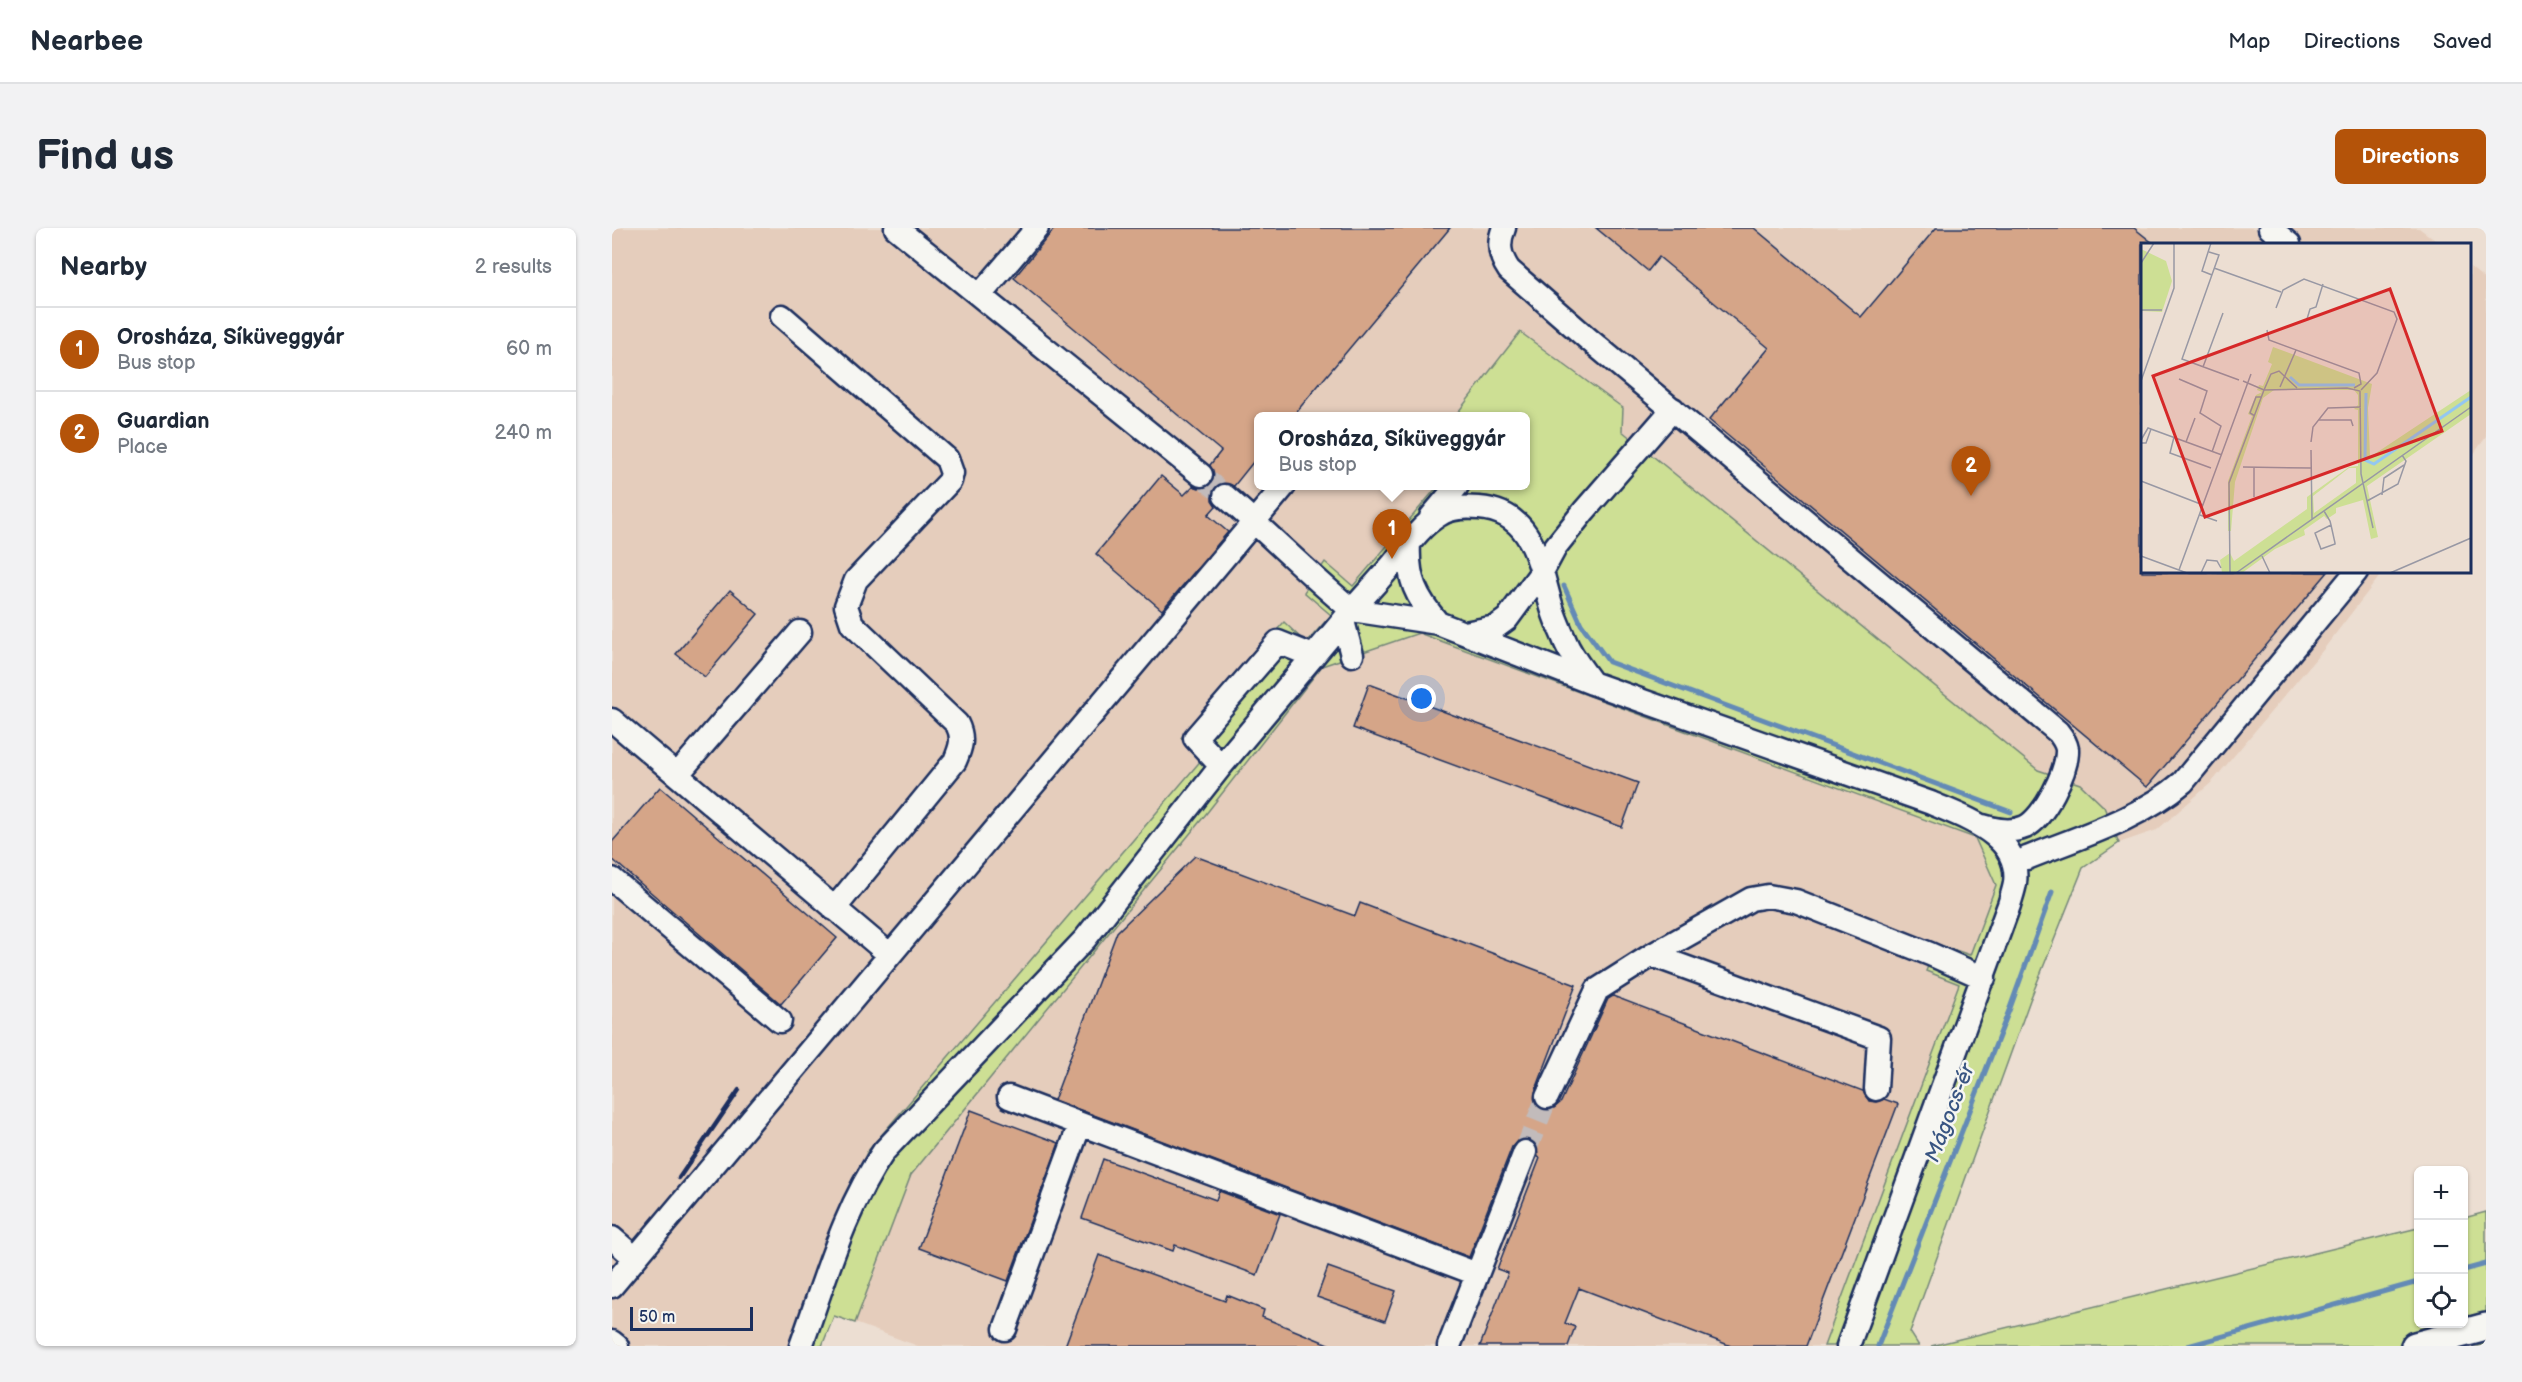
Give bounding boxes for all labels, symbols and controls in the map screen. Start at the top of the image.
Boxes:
text: Nearbee [30,25,143,58]
text: Map [2228,29,2271,54]
text: Directions [2304,29,2400,54]
text: Saved [2433,29,2492,54]
button: Directions [2335,129,2486,184]
text: Find us [36,131,174,182]
inset map [2141,243,2471,573]
text: Nearby [60,252,147,283]
text: 2 results [475,255,552,279]
text: Orosháza, Síküveggyár [117,324,344,351]
text: 1 [75,337,84,361]
text: 60 m [506,337,552,361]
text: Bus stop [117,351,196,375]
text: Guardian [117,408,210,435]
popup [1254,412,1530,490]
text: 2 [74,421,85,445]
text: 240 m [495,421,552,445]
text: Orosháza, Síküveggyár [1278,426,1506,453]
text: Place [117,435,168,459]
pin: 2 [1952,446,1990,496]
text: Bus stop [1278,453,1357,477]
pin: 1 [1372,510,1412,559]
your location [1407,684,1436,713]
water label: Mágocs-ér [1920,1059,1981,1166]
map controls [2414,1166,2468,1328]
button: + [2414,1166,2468,1220]
button: − [2414,1220,2468,1274]
button: locate [2414,1274,2468,1328]
scale bar [630,1304,753,1332]
text: 50 m [639,1308,675,1327]

